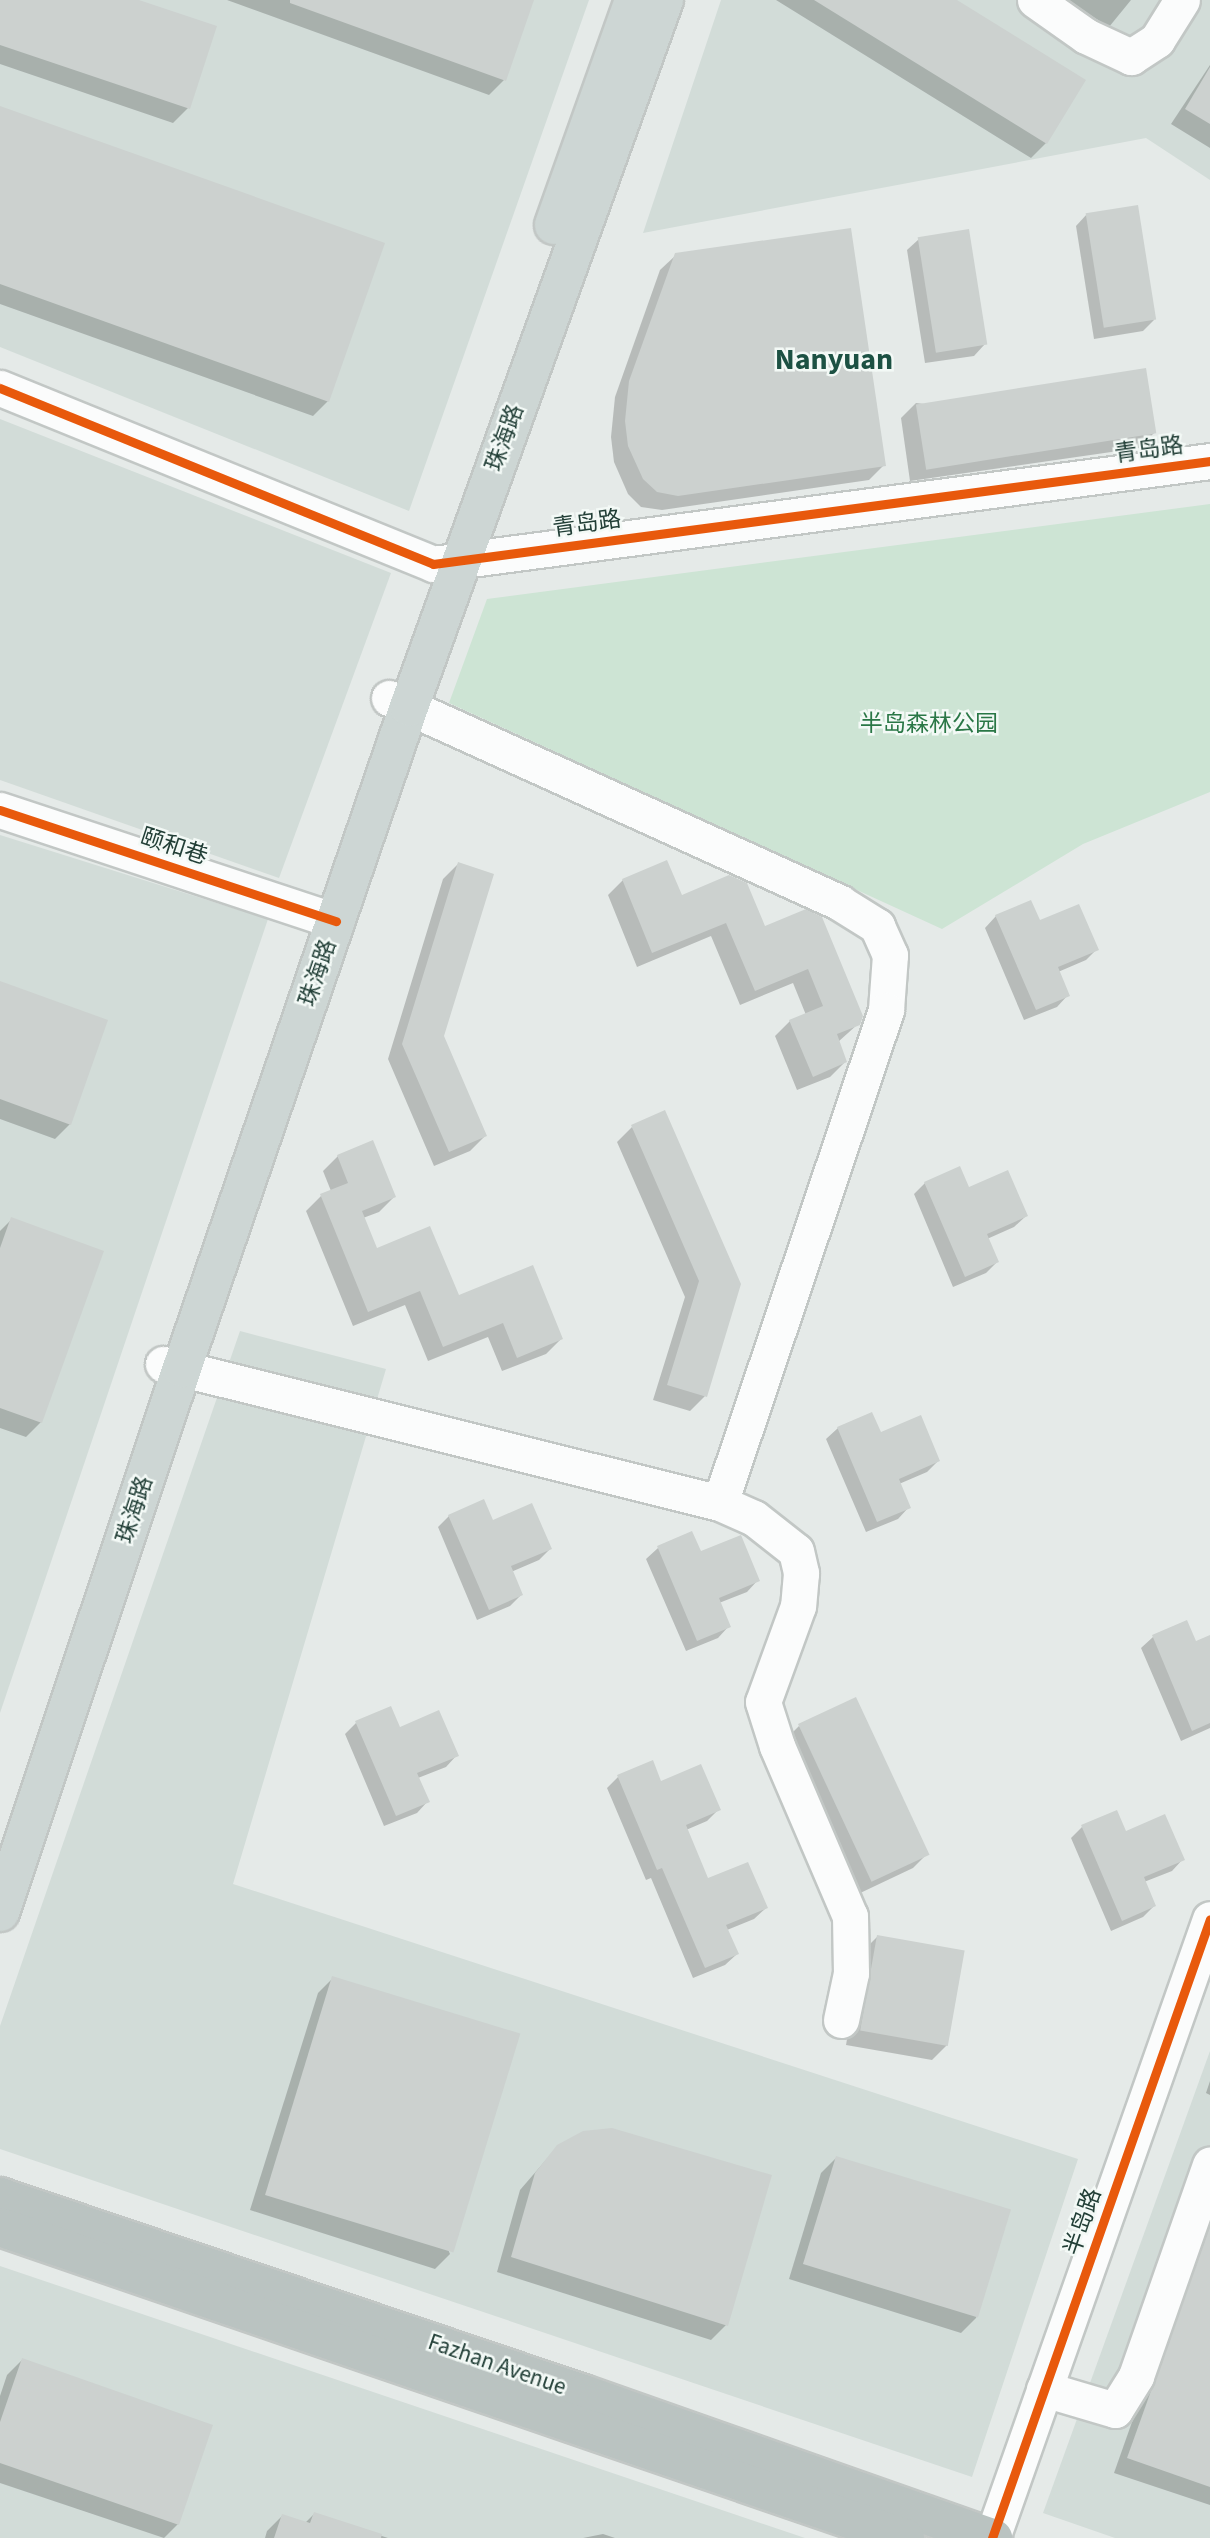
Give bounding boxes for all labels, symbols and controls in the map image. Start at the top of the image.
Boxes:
district label: Nanyuan [775,342,893,378]
street label: 珠海路 [480,401,530,475]
street label: 青岛路 [1113,432,1185,468]
street label: 青岛路 [551,506,623,542]
park label: 半岛森林公园 [860,710,998,738]
street label: 颐和巷 [137,823,211,871]
street label: 珠海路 [294,936,342,1010]
street label: 珠海路 [111,1473,159,1547]
street label: 半岛路 [1059,2185,1107,2259]
street label: Fazhan Avenue [424,2328,570,2402]

